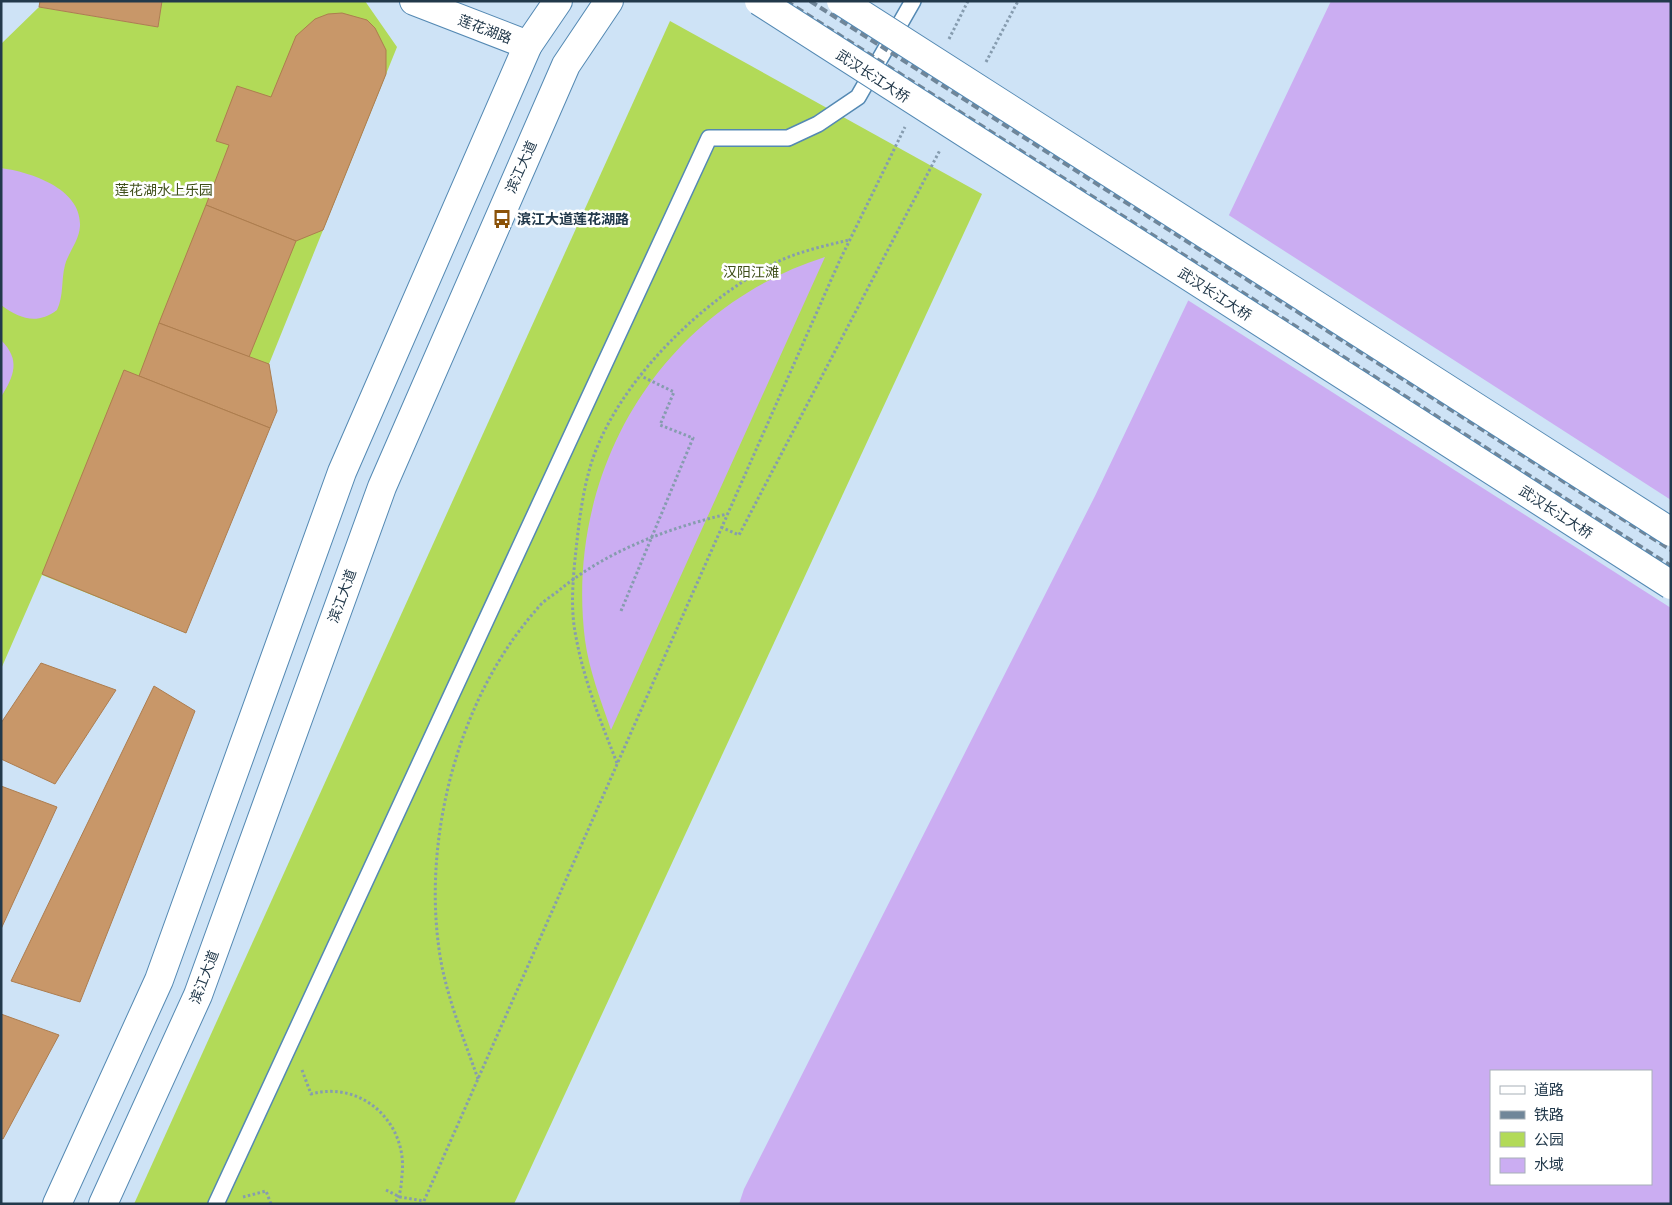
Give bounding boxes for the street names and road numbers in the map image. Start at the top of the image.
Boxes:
street label: 莲花湖路 [456,11,514,47]
street label: 武汉长江大桥 [833,46,913,106]
street label: 滨江大道 [501,138,540,196]
street label: 武汉长江大桥 [1175,264,1255,324]
street label: 武汉长江大桥 [1516,482,1596,542]
street label: 滨江大道 [324,567,359,625]
street label: 滨江大道 [186,948,222,1006]

